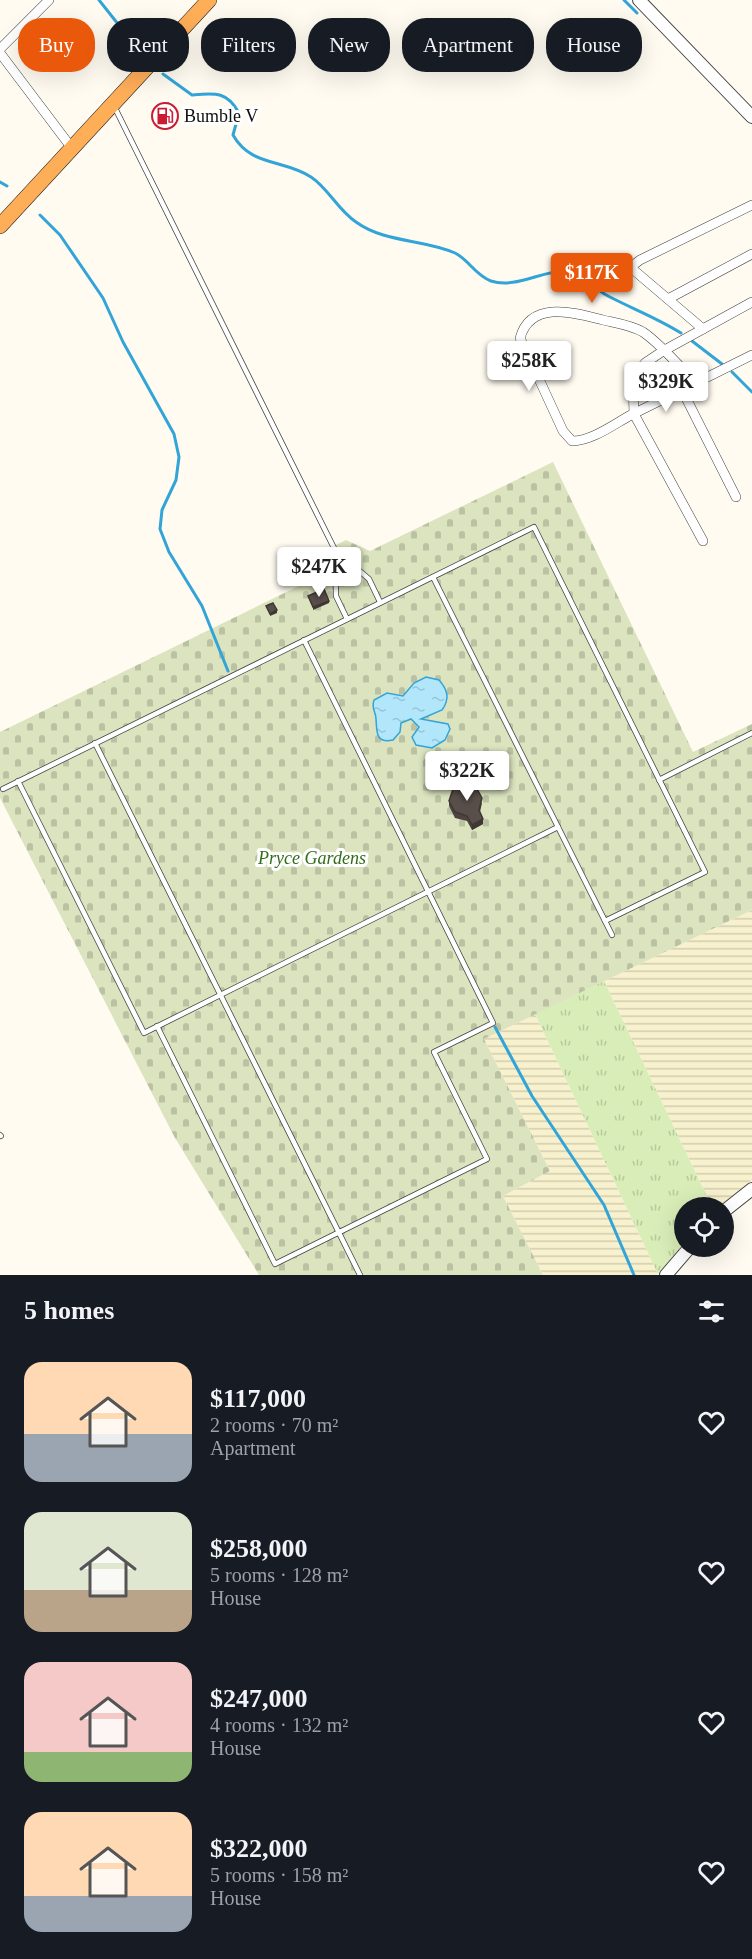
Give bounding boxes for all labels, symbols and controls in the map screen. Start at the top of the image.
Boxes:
chip: Buy [18,18,95,72]
chip: Rent [107,18,189,72]
chip: Filters [201,18,296,72]
chip: New [308,18,390,72]
chip: Apartment [402,18,534,72]
chip: House [546,18,642,72]
fuel station icon: Bumble V [150,101,180,131]
place label: Bumble V [184,106,258,126]
pin: $117K [550,253,634,304]
text: $117K [565,261,619,283]
pin: $258K [487,341,571,392]
text: $258K [501,349,557,371]
pin: $329K [624,362,708,413]
text: $329K [638,370,694,392]
pin: $247K [277,547,361,598]
text: $247K [291,555,347,577]
pin: $322K [425,751,509,802]
text: $322K [439,759,495,781]
park label: Pryce Gardens [257,848,366,868]
map controls [674,1197,734,1257]
button: locate [674,1197,734,1257]
icon: filters [695,1295,728,1328]
text: 5 homes [24,1296,114,1325]
text: $117,000 [210,1384,306,1413]
icon: home [72,1386,144,1458]
icon: heart [695,1406,728,1439]
text: 2 rooms · 70 m² [210,1414,338,1436]
text: Apartment [210,1437,296,1459]
text: $258,000 [210,1534,308,1563]
icon: home [72,1536,144,1608]
icon: heart [695,1556,728,1589]
text: 5 rooms · 128 m² [210,1564,348,1586]
text: House [210,1587,261,1609]
text: $247,000 [210,1684,308,1713]
icon: home [72,1686,144,1758]
icon: heart [695,1706,728,1739]
text: 4 rooms · 132 m² [210,1714,348,1736]
text: House [210,1737,261,1759]
text: $322,000 [210,1834,308,1863]
icon: home [72,1836,144,1908]
icon: heart [695,1856,728,1889]
text: 5 rooms · 158 m² [210,1864,348,1886]
text: House [210,1887,261,1909]

